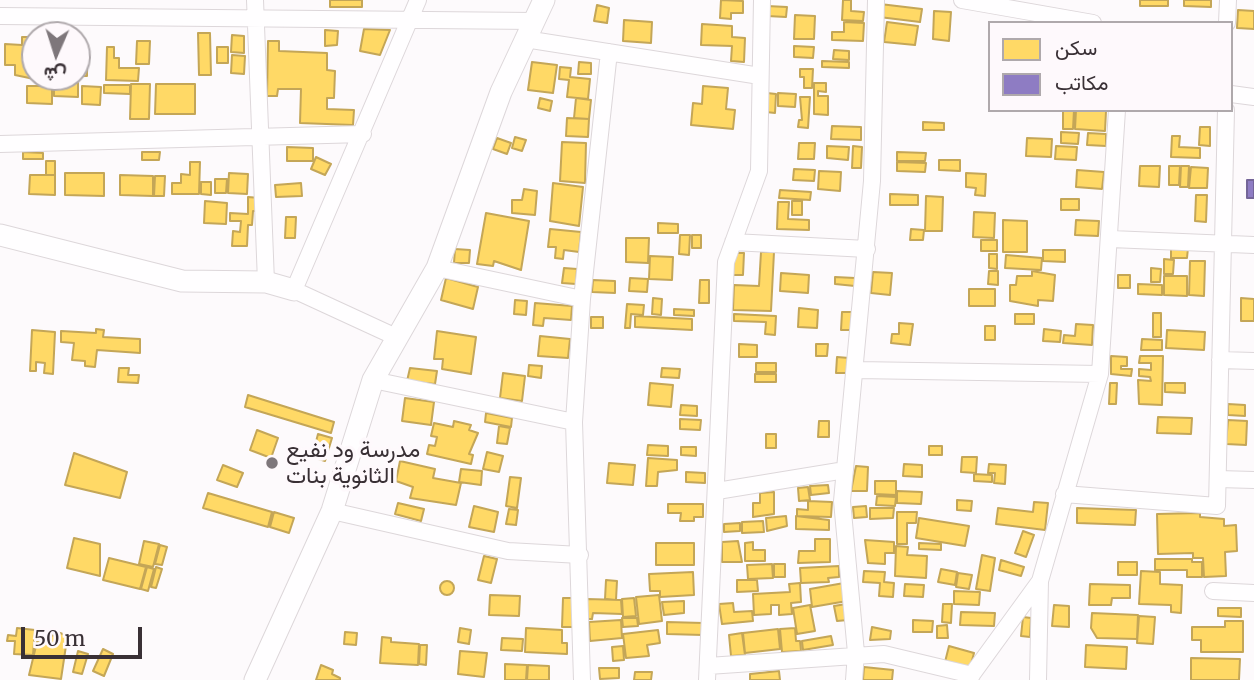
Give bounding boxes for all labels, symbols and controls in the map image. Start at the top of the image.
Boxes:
north arrow [21,21,91,91]
legend [988,21,1233,112]
text: سكن [1055,34,1097,61]
text: ش [43,62,67,88]
text: مكاتب [1055,69,1108,96]
place label: مدرسة ود نفيع الثانوية بنات [286,436,420,490]
marker: مدرسة ود نفيع الثانوية بنات [264,455,280,471]
scale bar [24,614,145,658]
text: 50 m [34,625,85,652]

